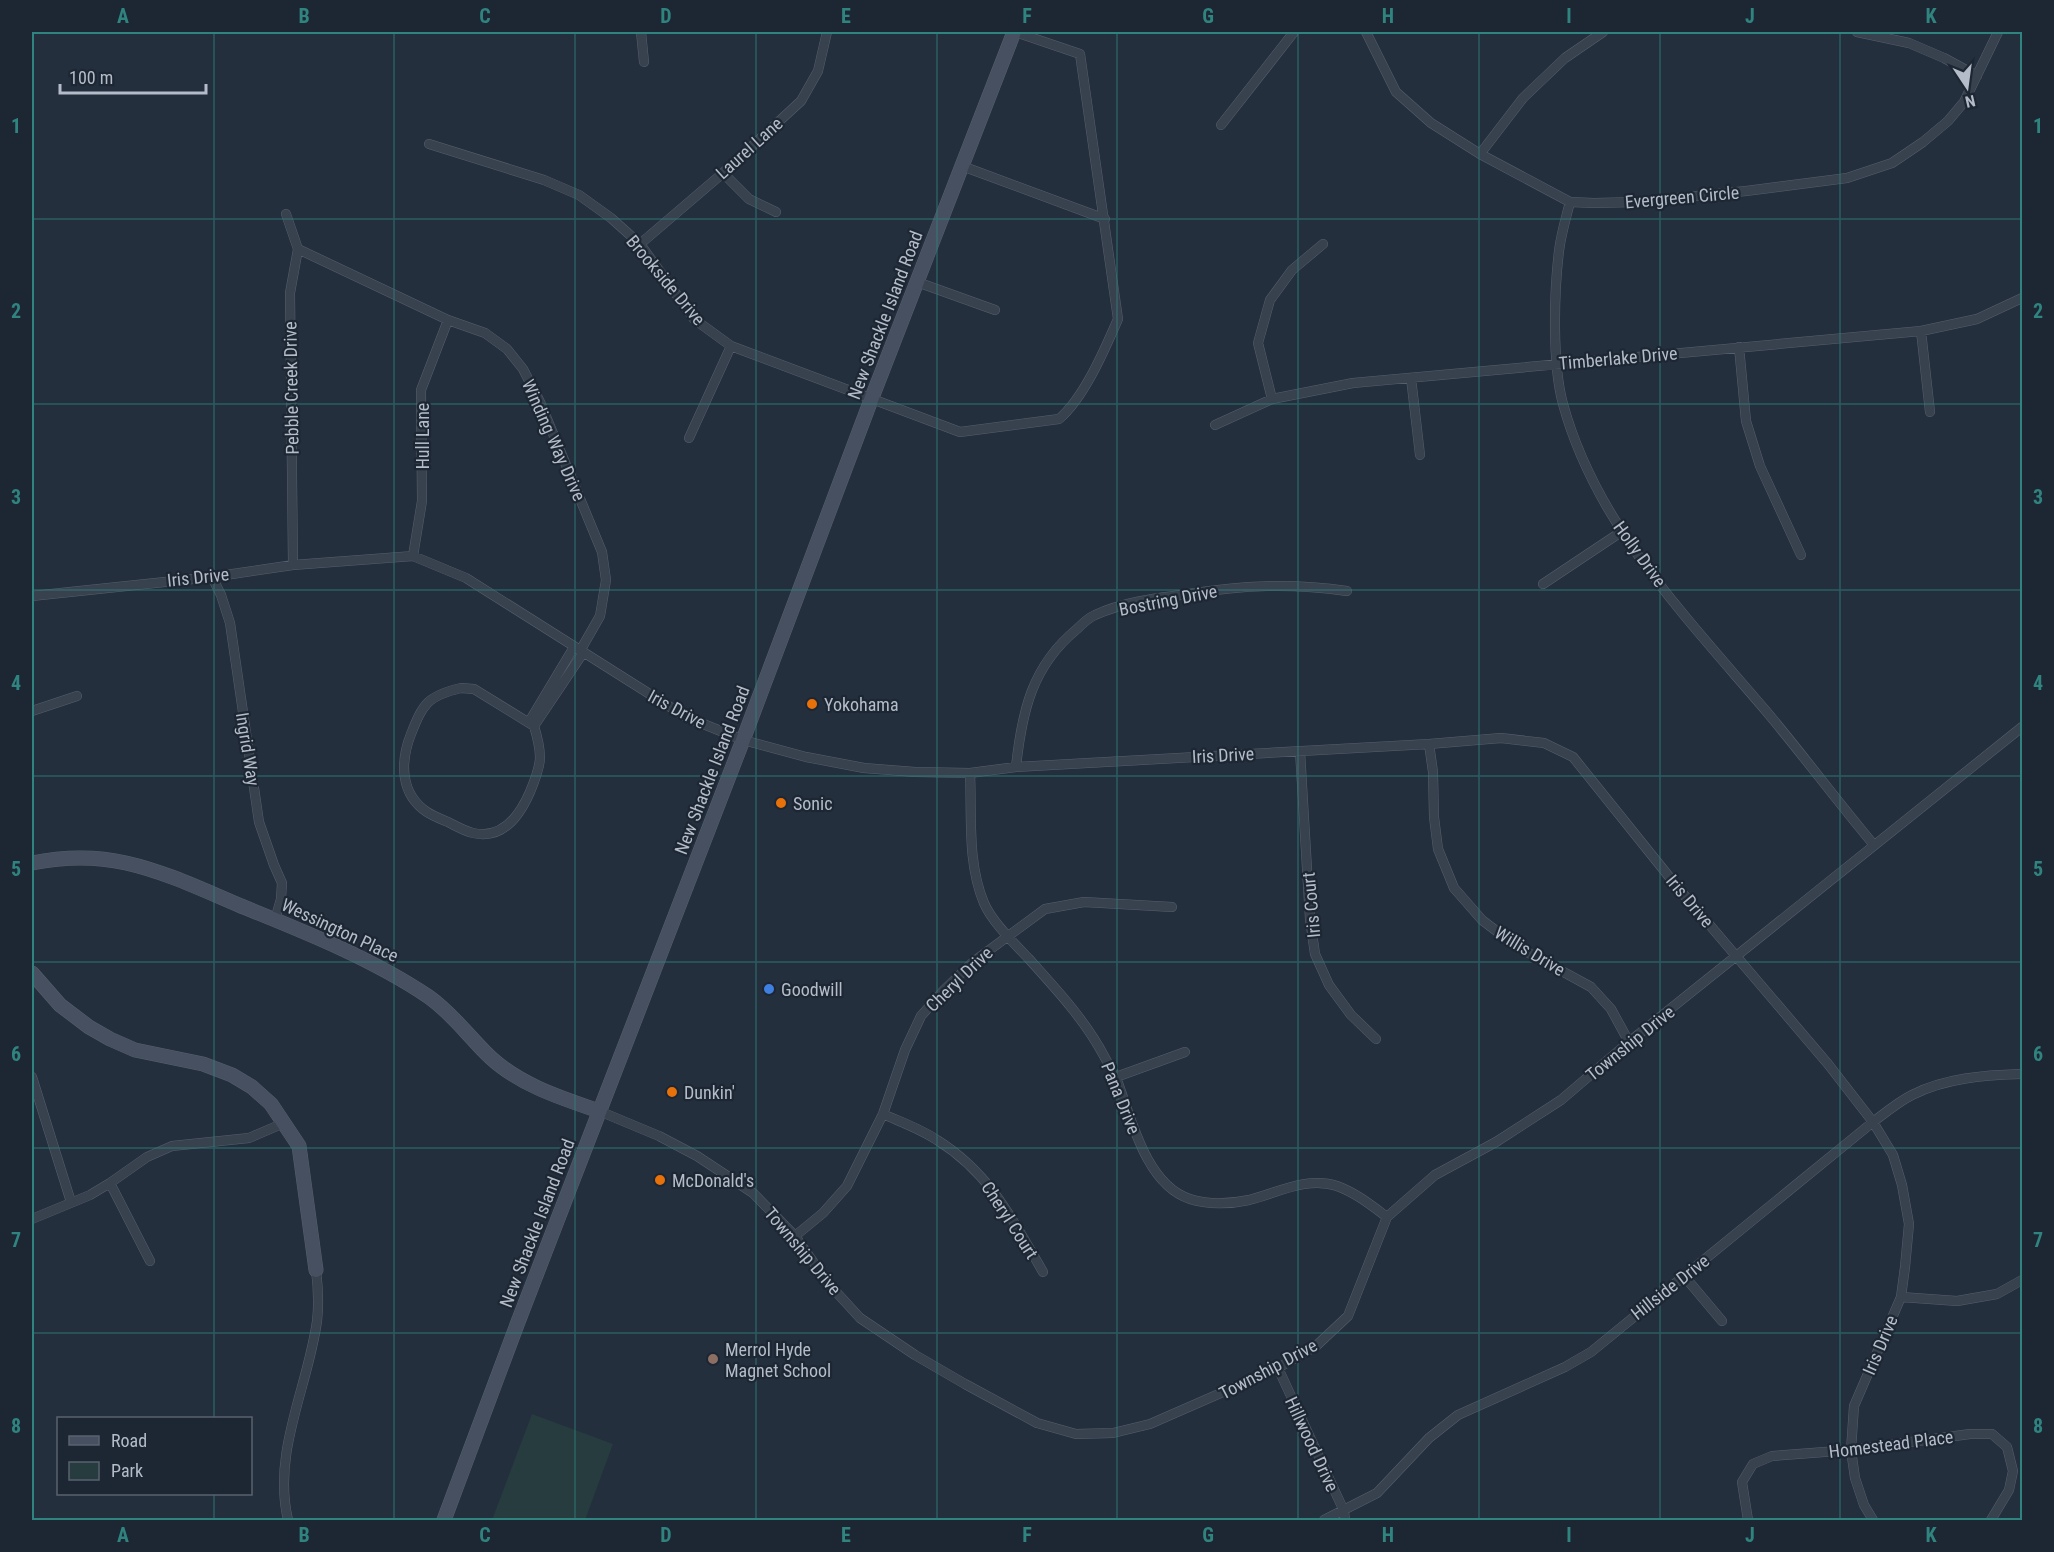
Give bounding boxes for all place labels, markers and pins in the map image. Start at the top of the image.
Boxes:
place label: Yokohama [824,694,899,715]
marker: Yokohama [805,697,819,711]
place label: Sonic [793,793,833,814]
marker: Sonic [774,796,788,810]
place label: Goodwill [781,979,843,1000]
marker: Goodwill [762,982,776,996]
place label: Dunkin' [684,1082,735,1103]
marker: Dunkin' [665,1085,679,1099]
place label: McDonald's [672,1170,754,1191]
marker: McDonald's [653,1173,667,1187]
place label: Merrol Hyde Magnet School [725,1339,831,1381]
marker: Merrol Hyde Magnet School [706,1352,720,1366]

